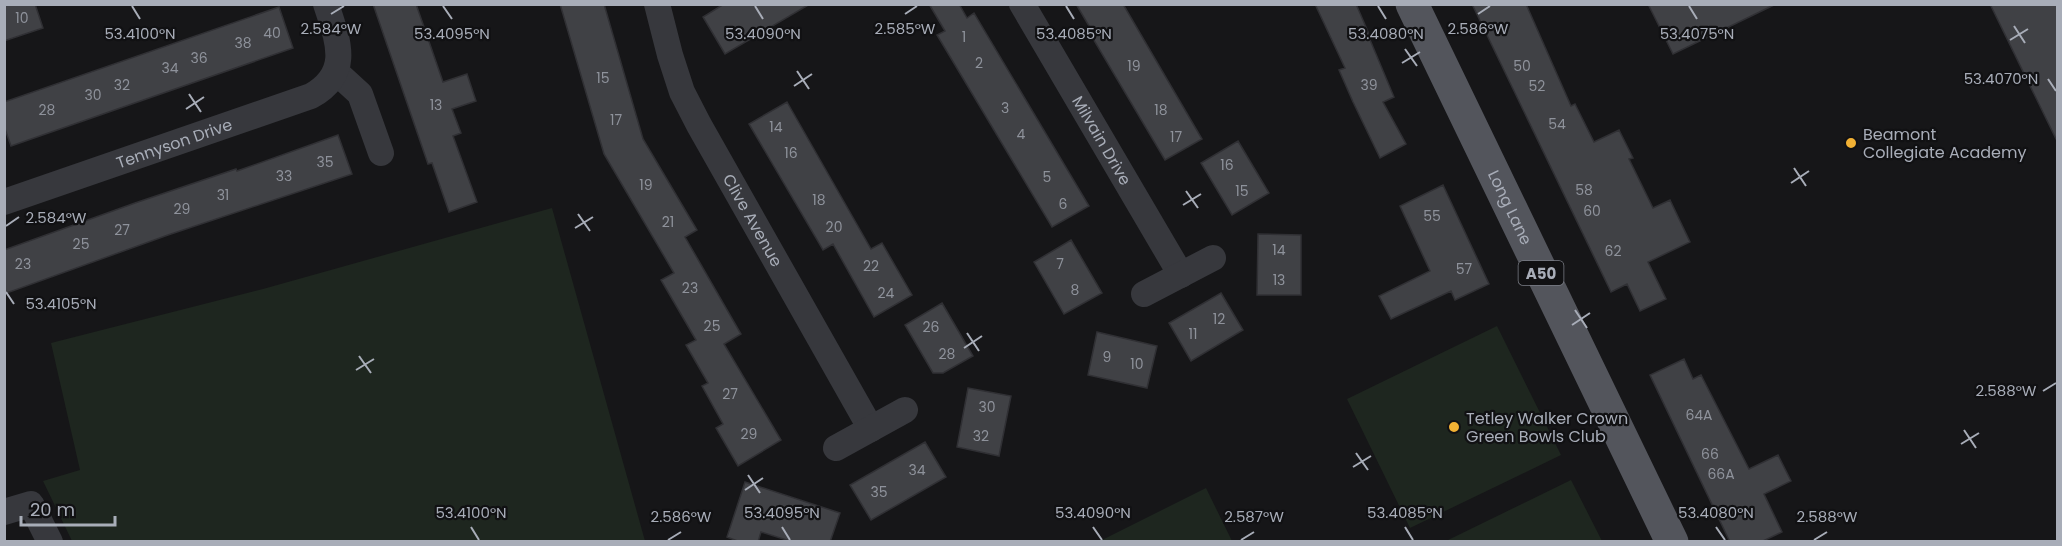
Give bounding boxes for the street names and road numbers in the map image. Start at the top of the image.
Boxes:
street label: Milvain Drive [1067,91,1137,189]
street label: Tennyson Drive [113,113,235,174]
street label: Long Lane [1482,166,1538,249]
street label: Clive Avenue [717,169,788,271]
road number: A50 [1518,261,1564,285]

